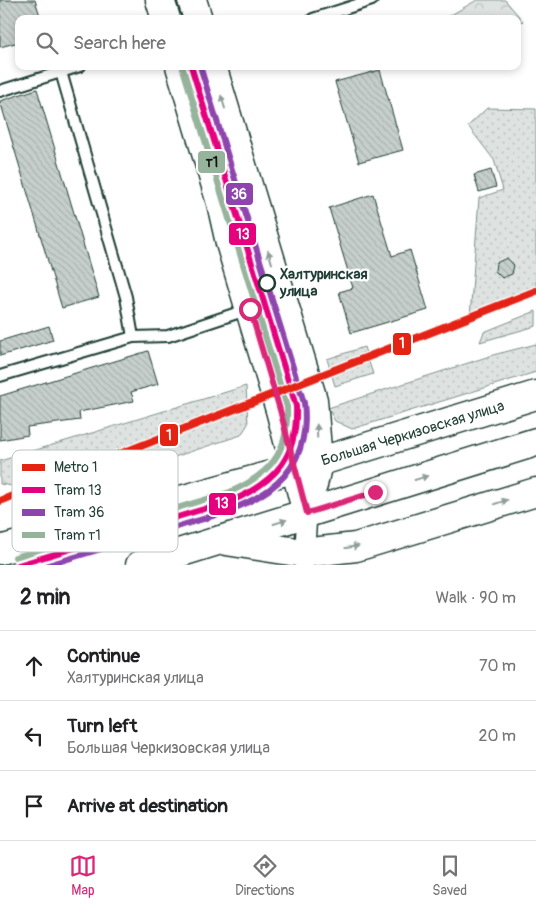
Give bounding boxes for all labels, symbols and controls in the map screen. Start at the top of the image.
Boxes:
search box [15,15,521,70]
icon: search [33,29,61,57]
text: Search here [73,31,166,55]
one-way arrow [218,94,226,109]
line badge: т1 [197,150,226,174]
text: т1 [206,154,218,171]
line badge: 36 [225,182,254,206]
text: 36 [231,186,247,203]
line badge: 13 [228,222,257,246]
text: 13 [236,226,250,243]
one-way arrow [265,250,273,265]
place label: Халтуринская улица [279,265,367,301]
marker: Халтуринская улица [258,274,276,292]
route start [239,298,262,321]
line badge: 1 [392,332,412,356]
text: 1 [399,335,405,352]
street label: Большая Черкизовская улица [319,396,507,470]
one-way arrow [312,422,320,438]
line badge: 1 [159,423,179,447]
text: 1 [166,427,172,444]
legend [12,450,178,552]
text: Metro 1 [54,459,97,476]
one-way arrow [414,473,429,481]
route end [364,481,387,504]
text: Tram 13 [54,482,102,499]
line badge: 13 [208,492,237,516]
text: 13 [215,495,229,512]
one-way arrow [494,498,509,506]
text: Tram 36 [54,504,104,521]
one-way arrow [273,517,288,525]
text: Tram т1 [54,527,101,544]
one-way arrow [344,543,360,551]
text: 2 min [20,584,70,611]
text: Walk · 90 m [435,588,516,608]
text: Continue [67,644,140,668]
icon: ahead [20,652,48,680]
text: 70 m [479,656,516,676]
text: Халтуринская улица [67,668,204,688]
text: Turn left [67,714,137,738]
icon: left [20,722,48,750]
text: 20 m [478,726,516,746]
text: Большая Черкизовская улица [67,738,270,758]
icon: arrive [20,792,48,820]
text: Arrive at destination [67,794,228,818]
tab: Map [69,852,97,899]
tab: Directions [235,852,294,899]
tab: Saved [432,852,467,899]

